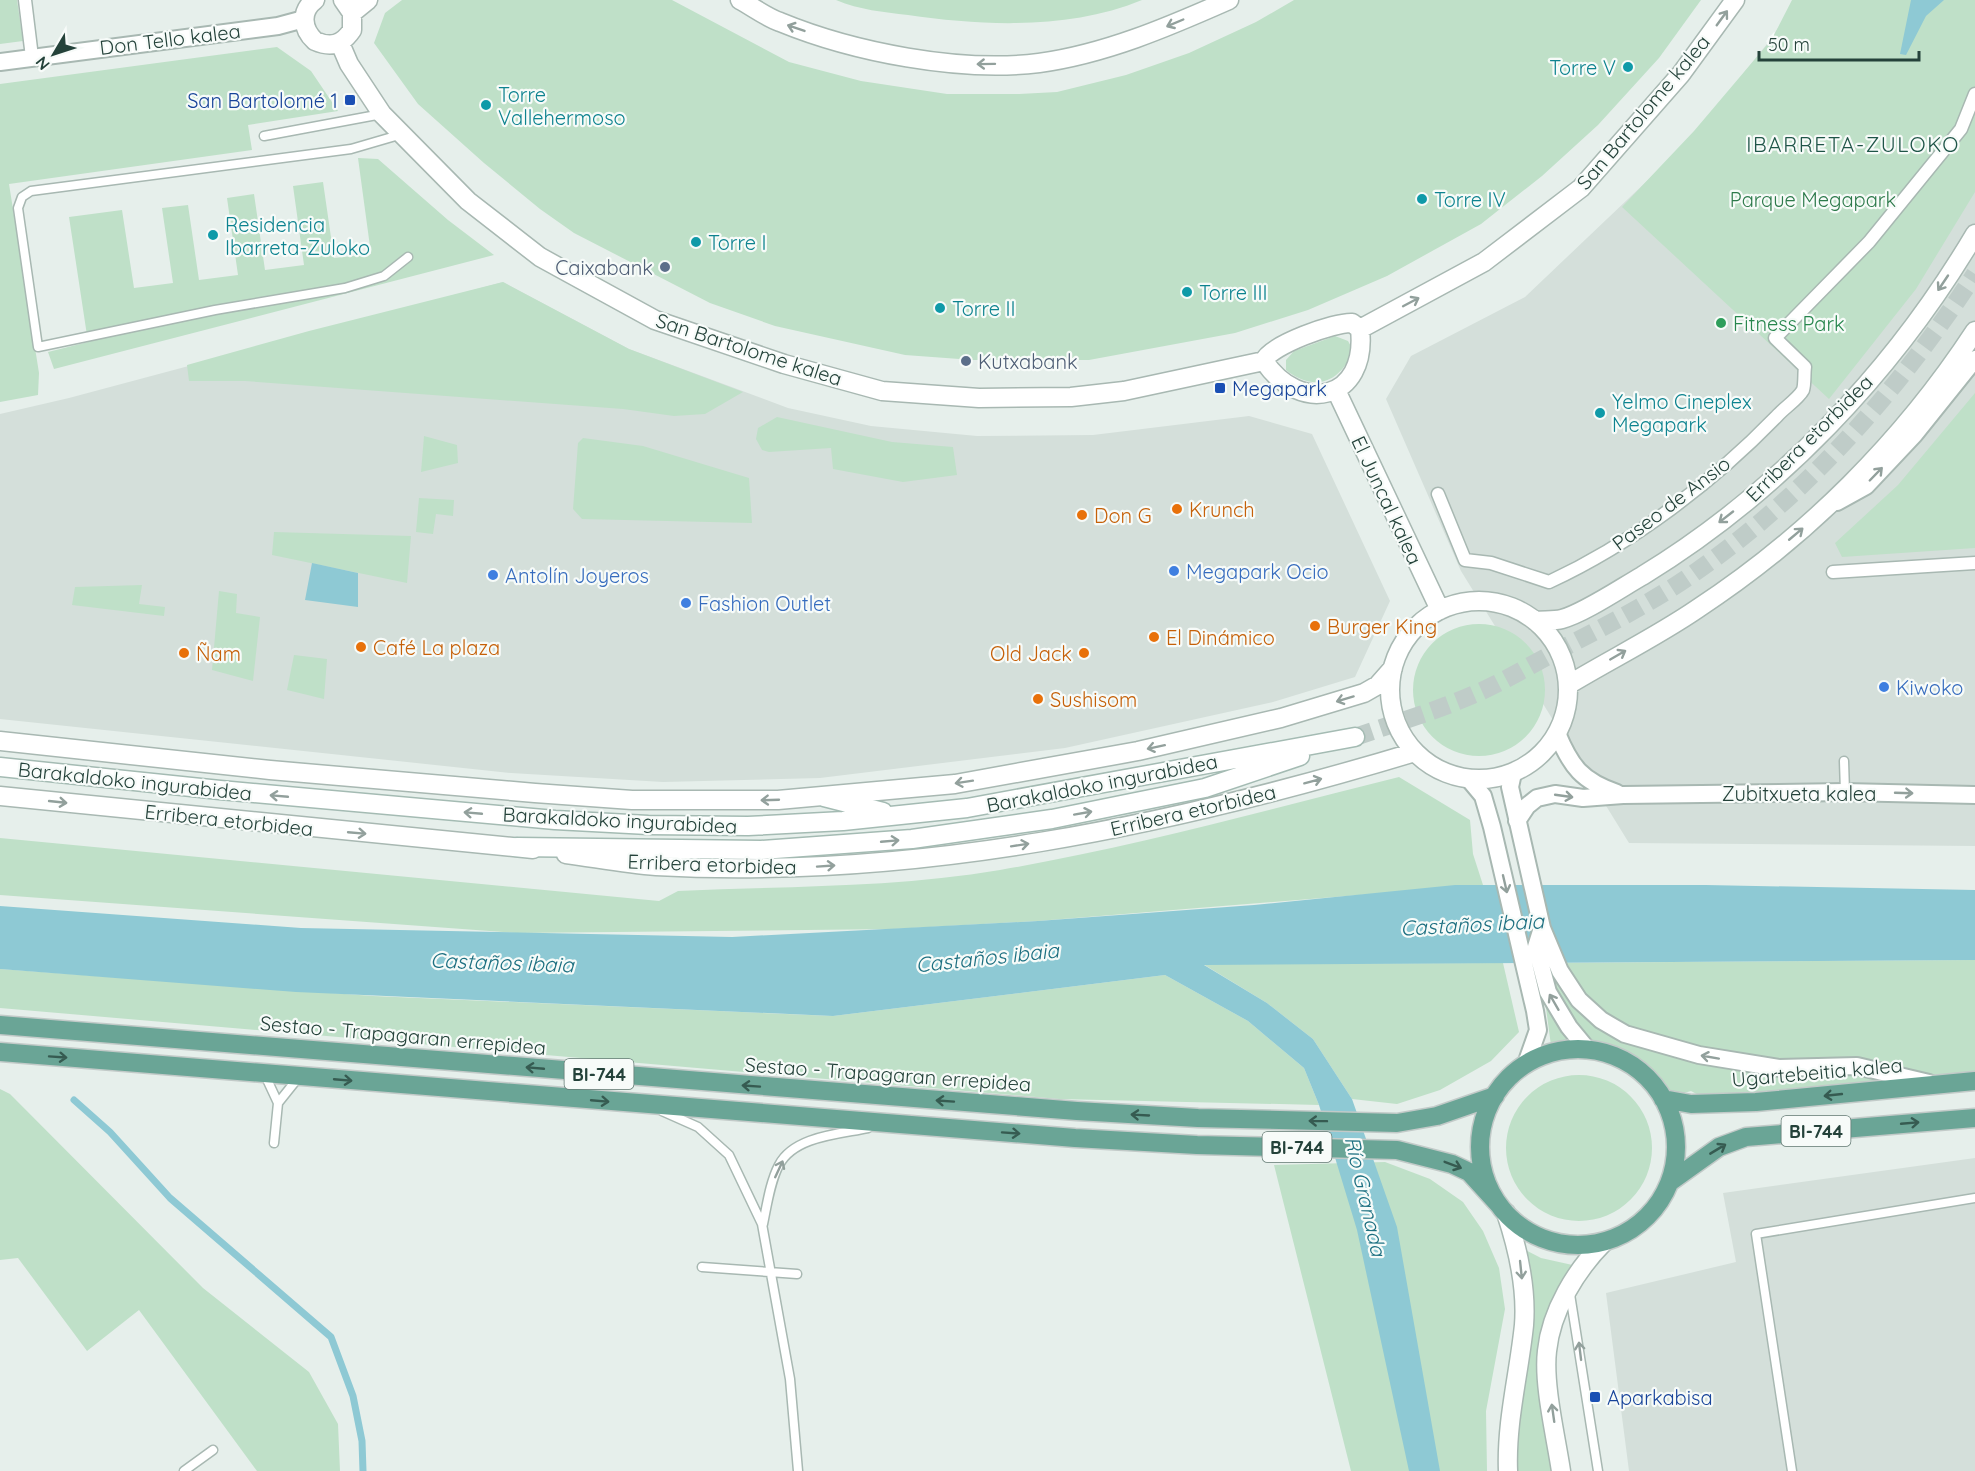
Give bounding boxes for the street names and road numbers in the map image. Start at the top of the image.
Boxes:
street label: Don Tello kalea [98,18,242,60]
street label: San Bartolome kalea [1571,30,1715,194]
street label: San Bartolome kalea [653,307,845,391]
street label: Erribera etorbidea [1740,369,1878,507]
street label: El Juncal kalea [1346,432,1428,568]
street label: Paseo de Ansio [1607,451,1735,555]
street label: Barakaldoko ingurabidea [984,748,1220,818]
street label: Barakaldoko ingurabidea [17,756,253,806]
street label: Erribera etorbidea [1108,779,1278,841]
street label: Zubitxueta kalea [1722,781,1876,806]
street label: Erribera etorbidea [144,799,314,841]
street label: Barakaldoko ingurabidea [502,801,738,839]
street label: Erribera etorbidea [627,849,797,879]
street label: Sestao - Trapagaran errepidea [259,1010,547,1060]
street label: Sestao - Trapagaran errepidea [744,1052,1032,1096]
street label: Ugartebeitia kalea [1731,1052,1903,1092]
road number: BI-744 [564,1059,634,1089]
road number: BI-744 [1782,1116,1850,1146]
road number: BI-744 [1262,1132,1332,1162]

